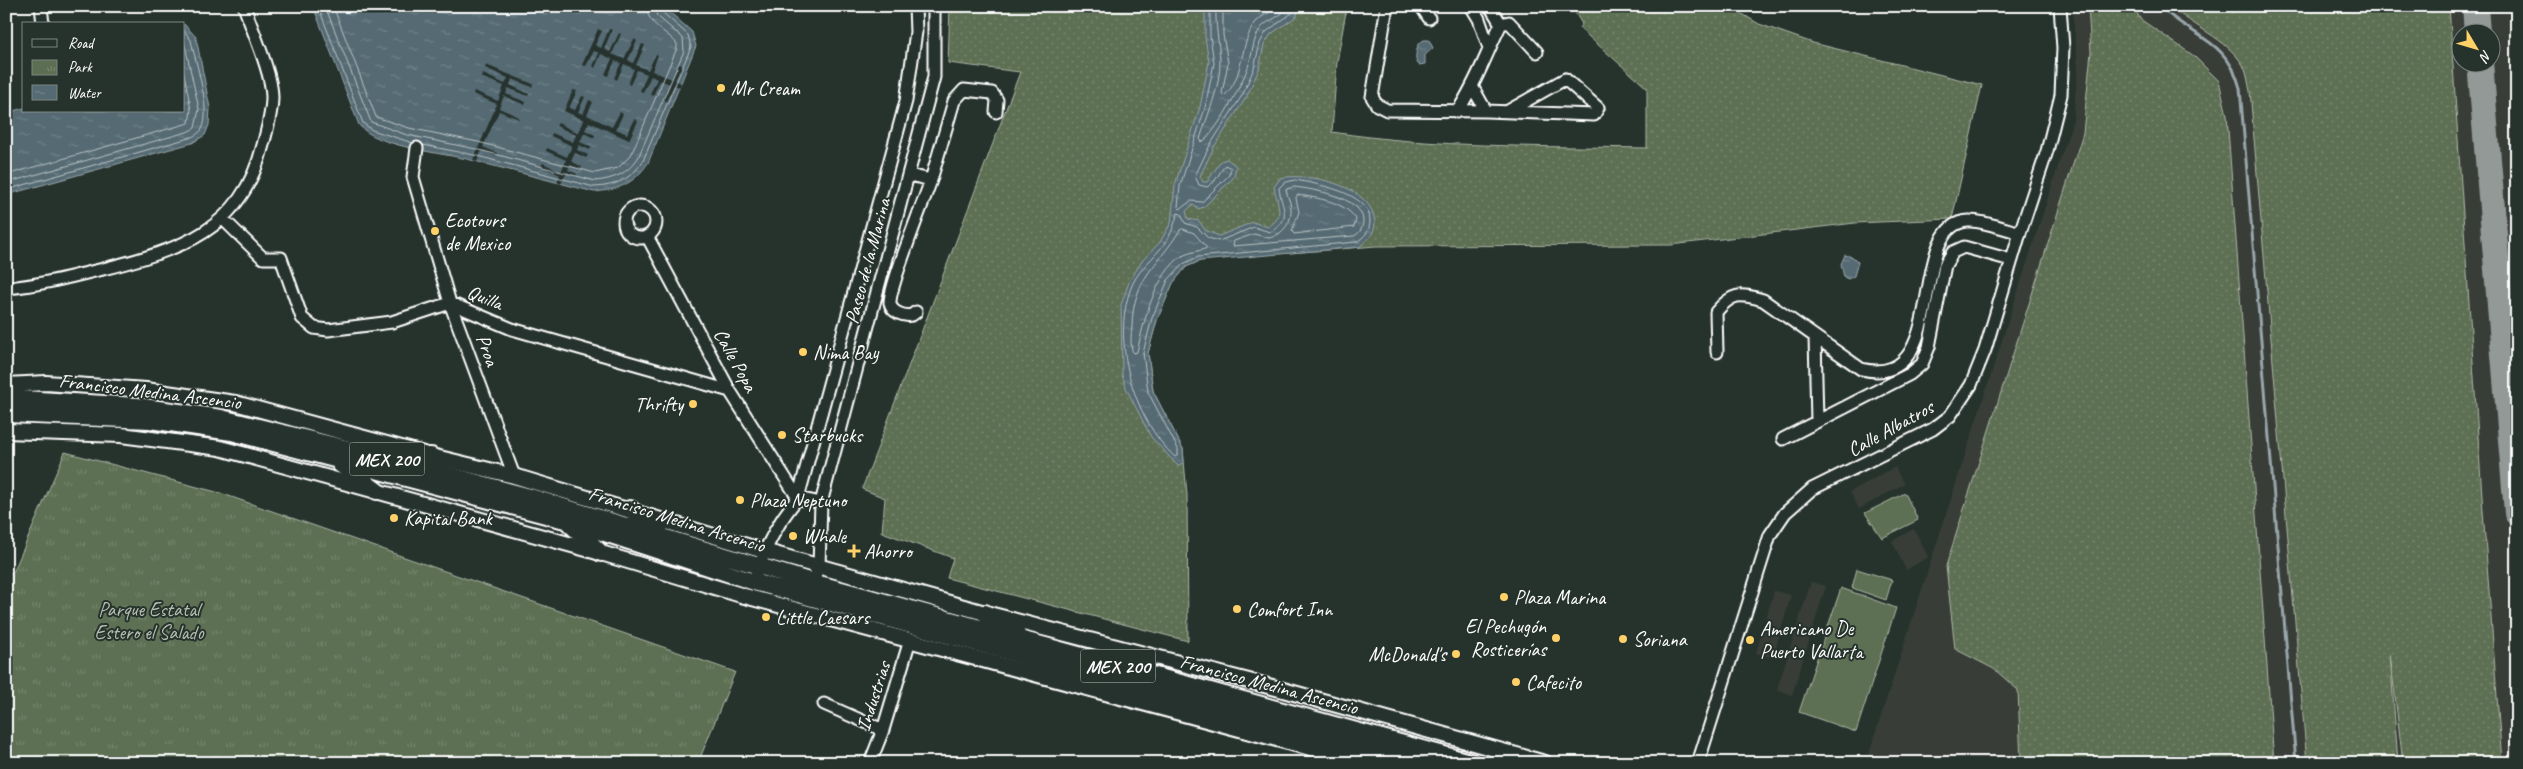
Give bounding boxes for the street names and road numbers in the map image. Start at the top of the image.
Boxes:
street label: Paseo de la Marina [839,194,897,326]
street label: Quilla [463,279,508,316]
street label: Calle Popa [708,324,764,397]
street label: Proa [470,331,505,371]
street label: Francisco Medina Ascencio [58,368,243,415]
street label: Calle Albatros [1843,394,1939,462]
road number: MEX 200 [350,442,424,476]
street label: Francisco Medina Ascencio [586,481,769,558]
road number: MEX 200 [1080,649,1156,682]
street label: Francisco Medina Ascencio [1177,649,1361,720]
street label: Industrias [851,656,897,734]

